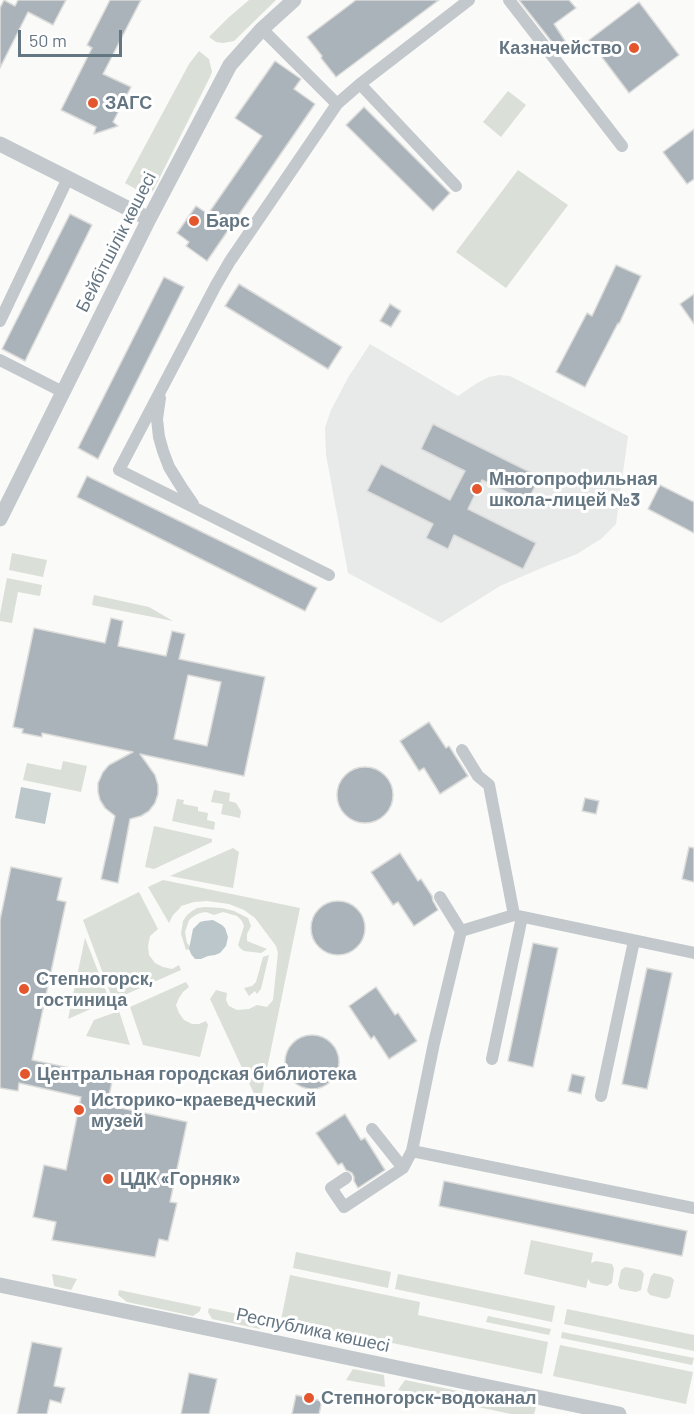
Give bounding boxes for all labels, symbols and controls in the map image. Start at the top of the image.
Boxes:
scale bar [21,18,124,56]
text: 50 m [29,29,67,51]
place label: Казначейство [499,37,622,59]
marker: Казначейство [627,41,641,55]
place label: ЗАГС [105,92,152,114]
marker: ЗАГС [86,96,100,110]
street label: Бейбітшілік көшесі [71,168,161,316]
place label: Барс [206,210,250,232]
marker: Барс [187,214,201,228]
place label: Многопрофильная школа-лицей №3 [489,468,658,510]
marker: Многопрофильная школа-лицей №3 [470,482,484,496]
place label: Степногорск, гостиница [36,968,154,1010]
marker: Степногорск, гостиница [17,982,31,996]
place label: Центральная городская библиотека [37,1063,357,1085]
marker: Центральная городская библиотека [18,1067,32,1081]
place label: Историко-краеведческий музей [91,1089,316,1132]
marker: Историко-краеведческий музей [72,1103,86,1117]
place label: ЦДК «Горняк» [120,1168,241,1190]
marker: ЦДК «Горняк» [101,1172,115,1186]
street label: Республика көшесі [234,1303,392,1357]
place label: Степногорск-водоканал [321,1387,537,1409]
marker: Степногорск-водоканал [302,1391,316,1405]

